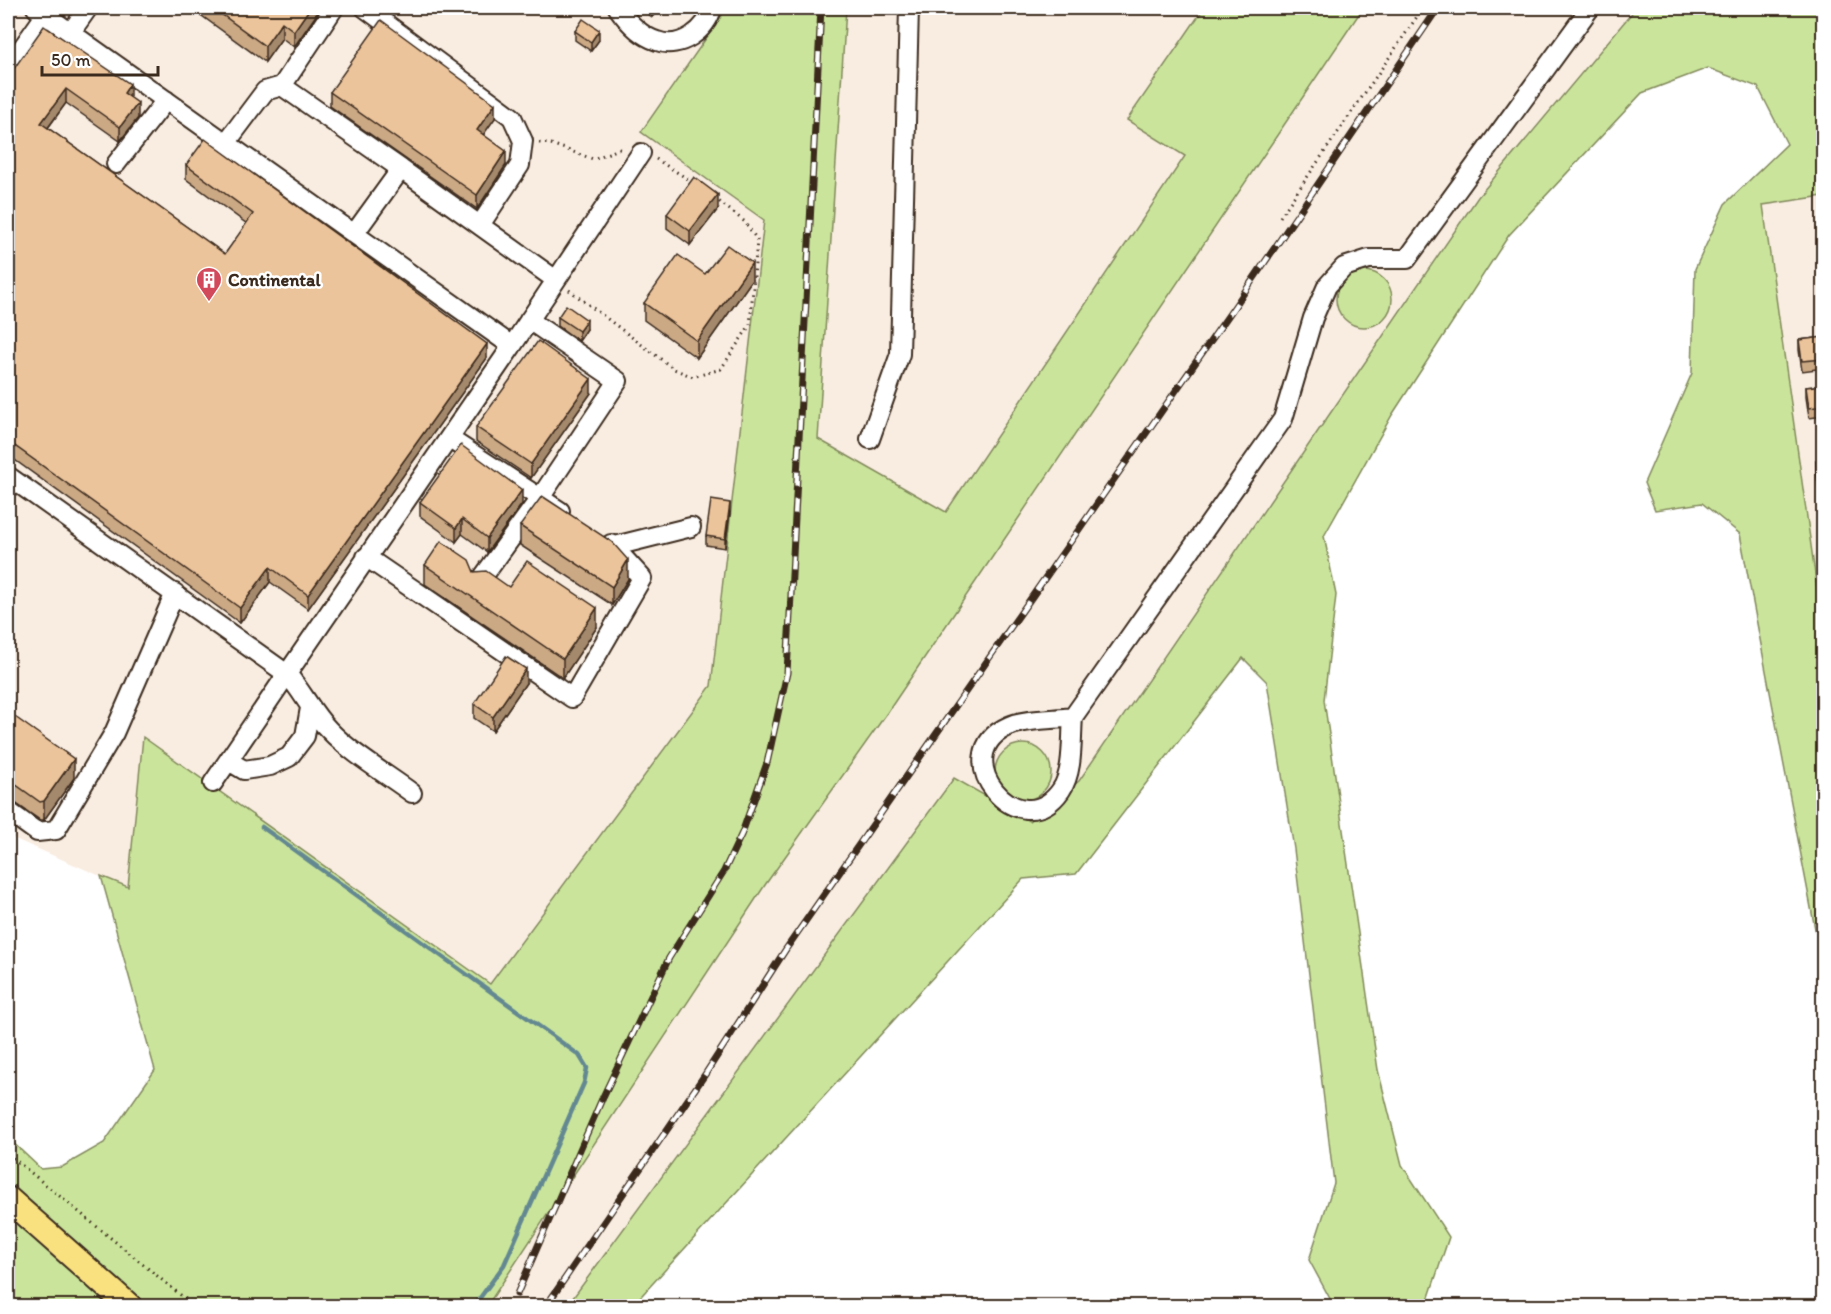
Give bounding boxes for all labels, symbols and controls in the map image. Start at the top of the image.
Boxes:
scale bar [42,39,158,77]
text: 50 m [51,49,91,71]
building icon: Continental [194,265,224,303]
place label: Continental [228,269,321,291]

